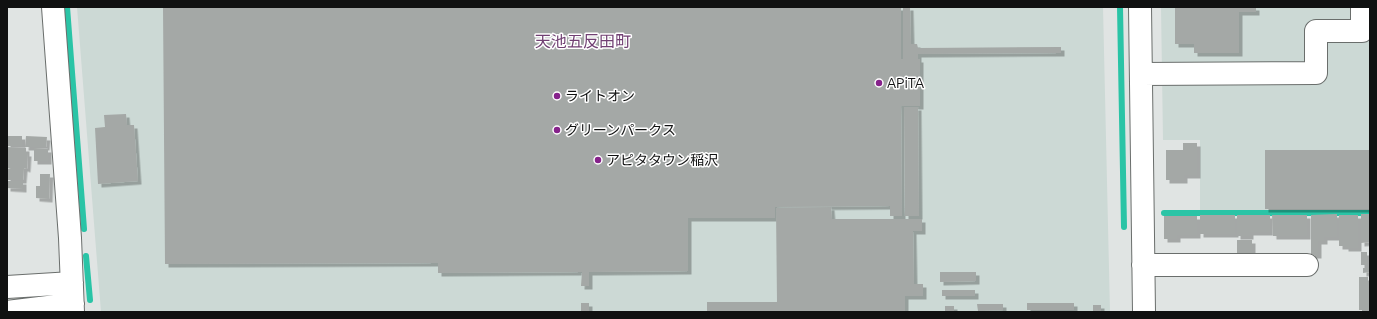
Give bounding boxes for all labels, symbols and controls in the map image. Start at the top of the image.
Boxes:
district label: 天池五反田町 [535,32,631,50]
place label: APiTA [887,75,924,91]
marker: APiTA [874,78,884,88]
place label: ライトオン [565,88,635,104]
marker: ライトオン [552,91,562,101]
place label: グリーンパークス [565,122,676,138]
marker: グリーンパークス [552,125,562,135]
place label: アピタタウン稲沢 [606,152,718,168]
marker: アピタタウン稲沢 [593,155,603,165]

